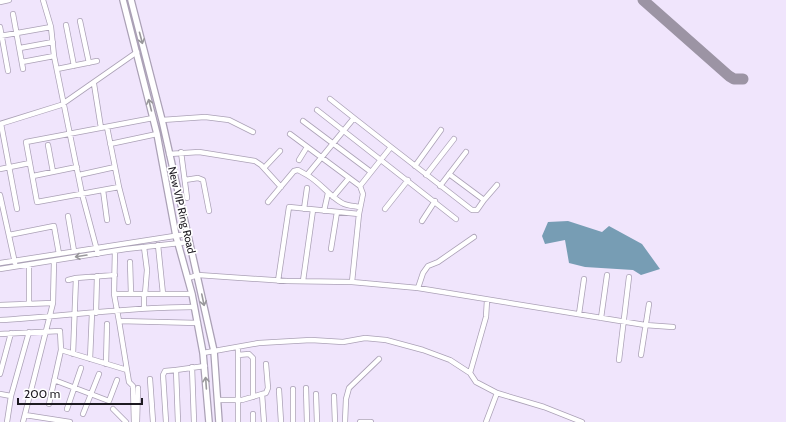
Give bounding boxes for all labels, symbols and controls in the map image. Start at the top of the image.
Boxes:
one-way arrow [138,31,146,44]
one-way arrow [145,99,153,112]
street label: New VIP Ring Road [165,165,199,255]
one-way arrow [75,252,88,260]
one-way arrow [200,294,208,307]
one-way arrow [203,377,210,390]
scale bar [18,380,142,406]
text: 200 m [24,386,60,401]

